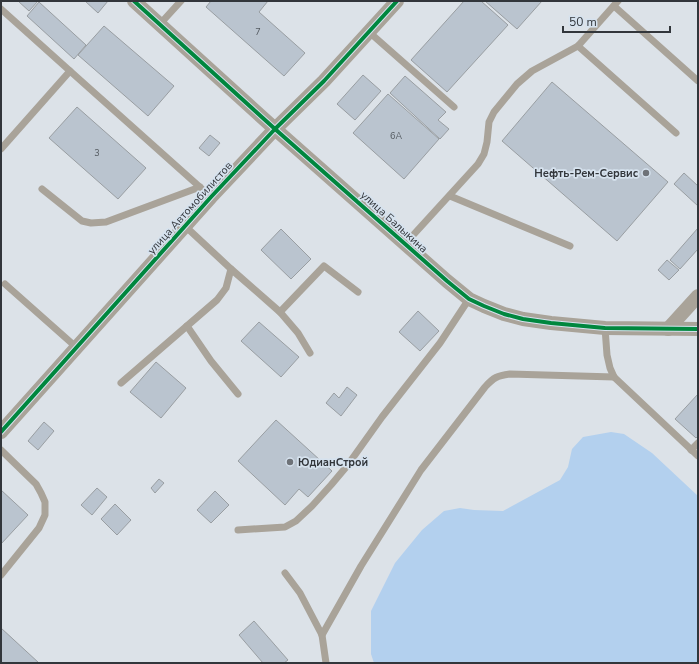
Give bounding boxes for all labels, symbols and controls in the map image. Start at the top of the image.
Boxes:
scale bar [563,8,670,34]
text: 50 m [569,14,597,30]
house number: 7 [255,26,261,38]
house number: 6А [390,130,402,142]
house number: 3 [94,147,100,159]
street label: улица Автомобилистов [144,158,236,258]
place label: Нефть-Рем-Сервис [534,166,639,181]
marker: Нефть-Рем-Сервис [641,168,651,178]
street label: улица Балыкина [357,188,431,256]
place label: ЮдианСтрой [298,455,368,470]
marker: ЮдианСтрой [285,457,295,467]

